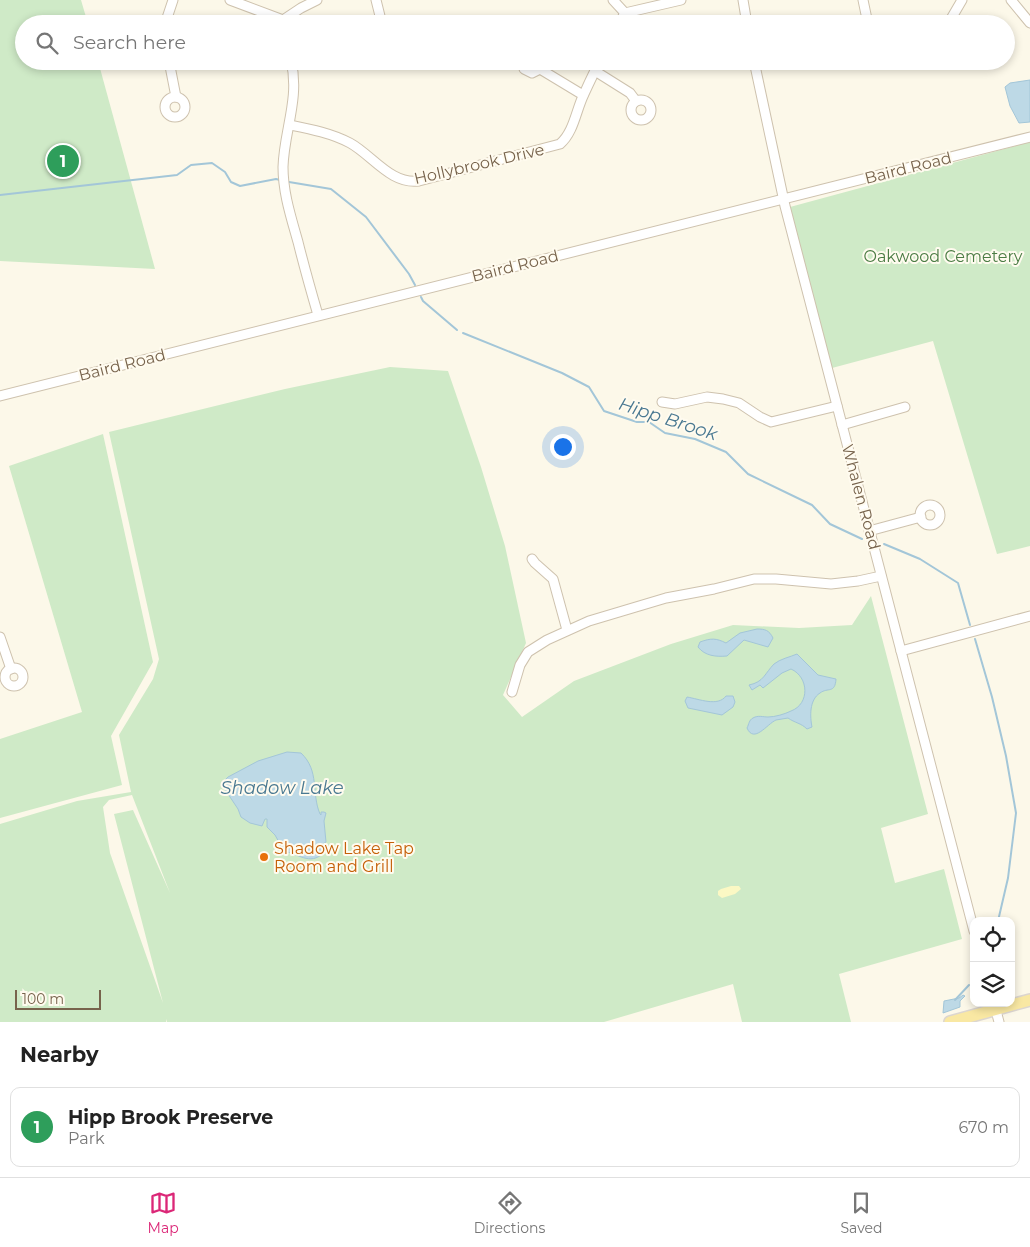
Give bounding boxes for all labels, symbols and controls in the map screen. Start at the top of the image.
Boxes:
search box [15,15,1015,70]
icon: search [33,29,61,57]
text: Search here [73,31,186,54]
street label: Hollybrook Drive [412,140,546,188]
pin: 1 [47,142,79,180]
street label: Baird Road [863,148,953,188]
street label: Baird Road [470,246,560,286]
park label: Oakwood Cemetery [863,247,1023,266]
street label: Baird Road [77,345,167,385]
water label: Hipp Brook [616,393,721,446]
your location [550,434,576,460]
street label: Whalen Road [838,442,884,552]
water label: Shadow Lake [220,777,344,799]
place label: Shadow Lake Tap Room and Grill [274,839,414,876]
marker: Shadow Lake Tap Room and Grill [258,851,270,863]
map controls [970,917,1015,1007]
button: locate [970,917,1015,962]
button: layers [970,962,1015,1007]
scale bar [15,987,101,1010]
text: 100 m [22,990,64,1008]
text: Nearby [20,1042,99,1067]
text: Hipp Brook Preserve [68,1106,273,1129]
text: 1 [34,1118,40,1137]
text: 670 m [959,1118,1009,1137]
text: Park [68,1129,105,1148]
tab: Map [148,1189,179,1237]
tab: Directions [474,1189,545,1237]
tab: Saved [840,1189,882,1237]

